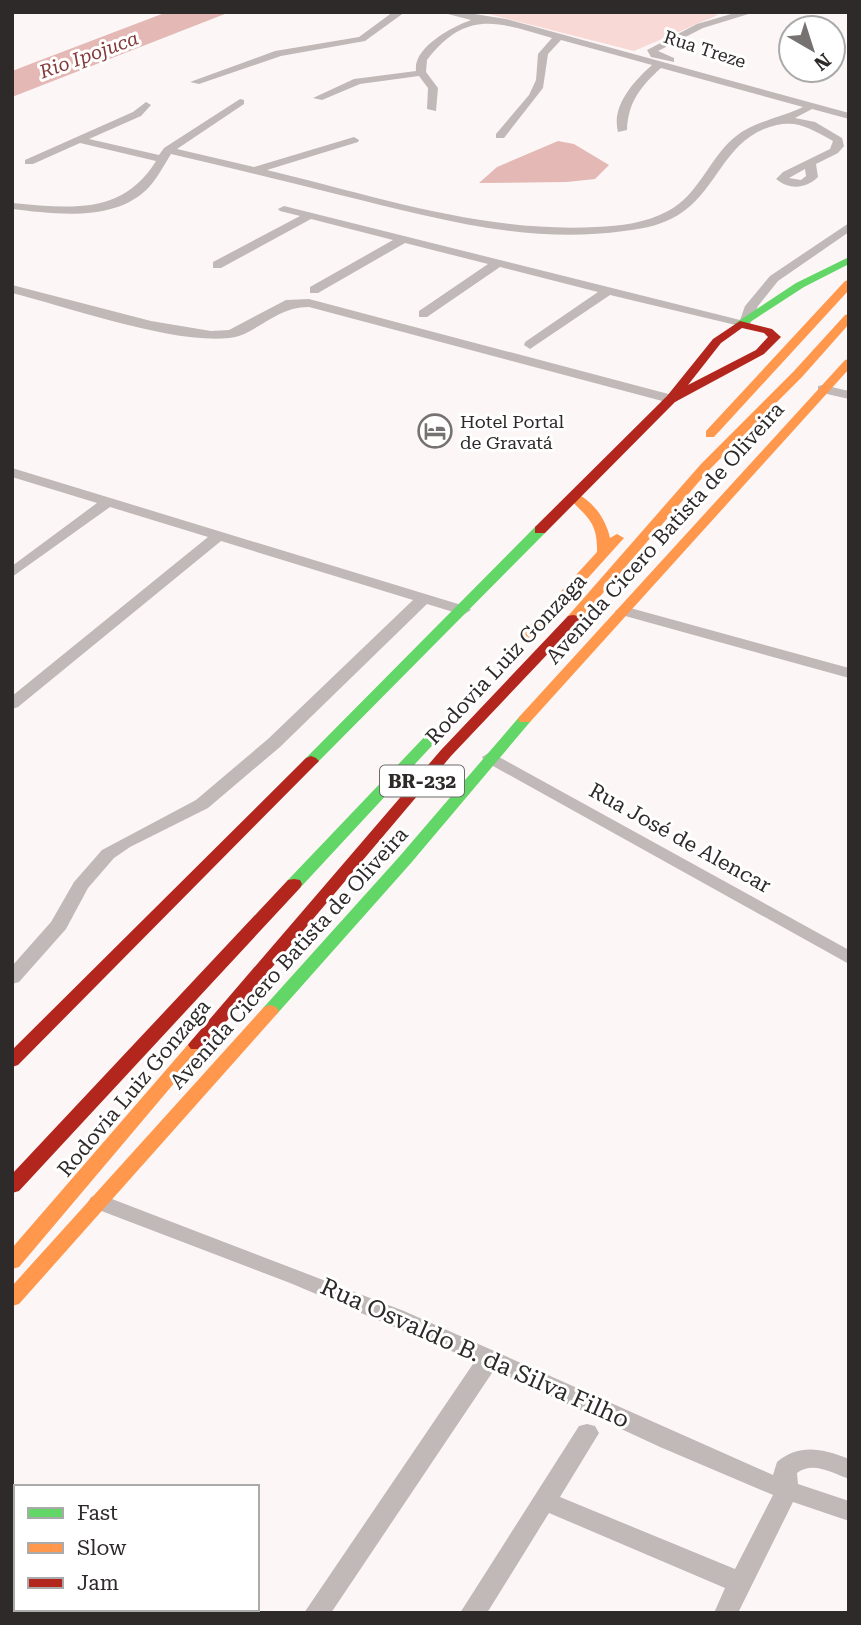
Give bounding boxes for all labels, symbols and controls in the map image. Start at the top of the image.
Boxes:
north arrow [777,14,847,84]
water label: Rio Ipojuca [36,26,142,84]
street label: Rua Treze [661,26,749,72]
text: N [809,48,835,76]
street label: Avenida Cicero Batista de Oliveira [541,397,789,669]
place label: Hotel Portal de Gravatá [460,411,564,453]
hotel icon: Hotel Portal de Gravatá [416,412,454,450]
street label: Rodovia Luiz Gonzaga [421,568,592,749]
road number: BR-232 [380,766,464,796]
street label: Rua José de Alencar [585,778,775,898]
street label: Avenida Cicero Batista de Oliveira [165,822,413,1094]
street label: Rodovia Luiz Gonzaga [53,994,216,1182]
street label: Rua Osvaldo B. da Silva Filho [316,1272,634,1434]
legend [14,1485,259,1611]
text: Fast [77,1501,118,1525]
text: Slow [77,1536,127,1560]
text: Jam [77,1571,119,1595]

